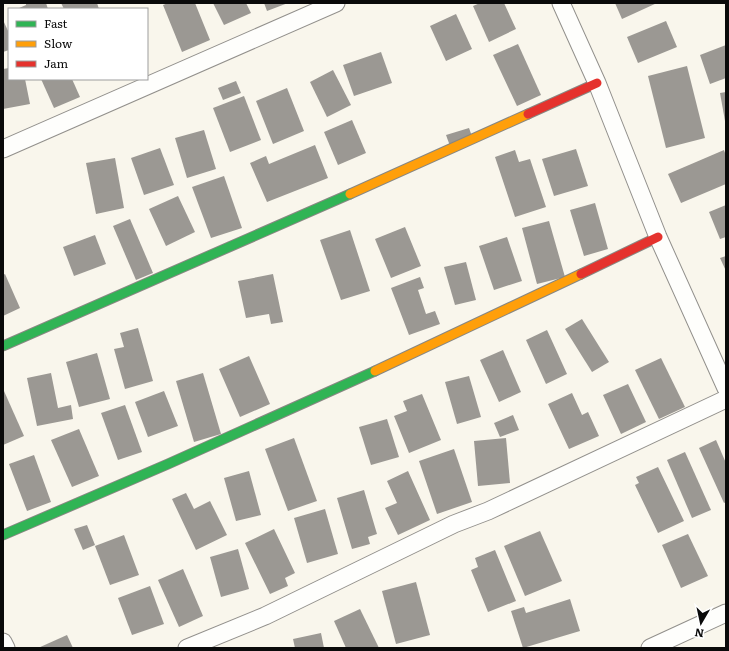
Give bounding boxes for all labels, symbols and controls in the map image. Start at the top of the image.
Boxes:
legend [8,8,148,80]
text: Fast [44,14,68,32]
text: Slow [44,34,73,52]
text: Jam [44,54,69,72]
north arrow [681,603,721,643]
text: N [693,625,705,642]

